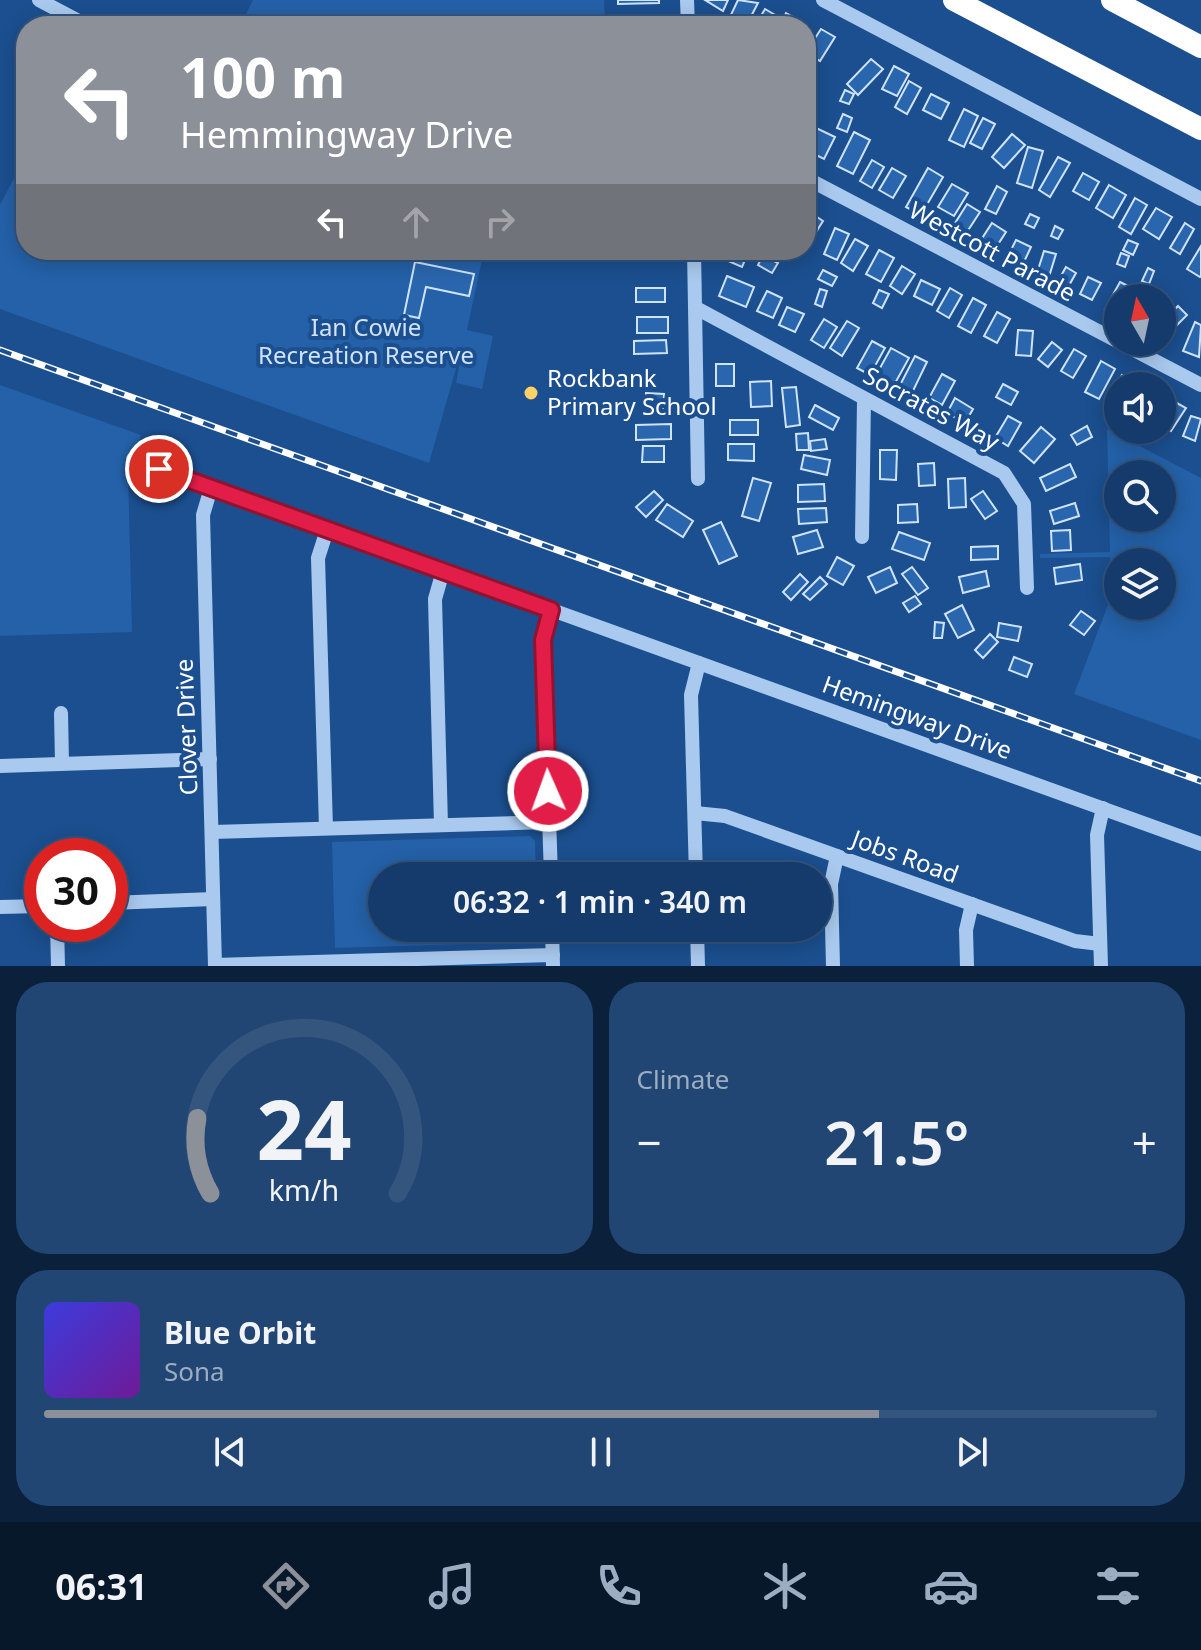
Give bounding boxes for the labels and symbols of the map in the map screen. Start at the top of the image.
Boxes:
street label: Westcott Parade [904,193,1082,309]
north arrow [1104,284,1176,356]
park label: Ian Cowie Recreation Reserve [258,310,474,371]
street label: Socrates Way [858,358,1006,458]
place label: Rockbank Primary School [547,361,717,422]
marker: Rockbank Primary School [522,384,540,402]
pin [125,435,193,503]
street label: Clover Drive [167,658,204,796]
street label: Hemingway Drive [818,667,1017,766]
position arrow [506,749,590,833]
street label: Jobs Road [846,820,963,890]
speed limit sign: 30 [24,838,128,942]

